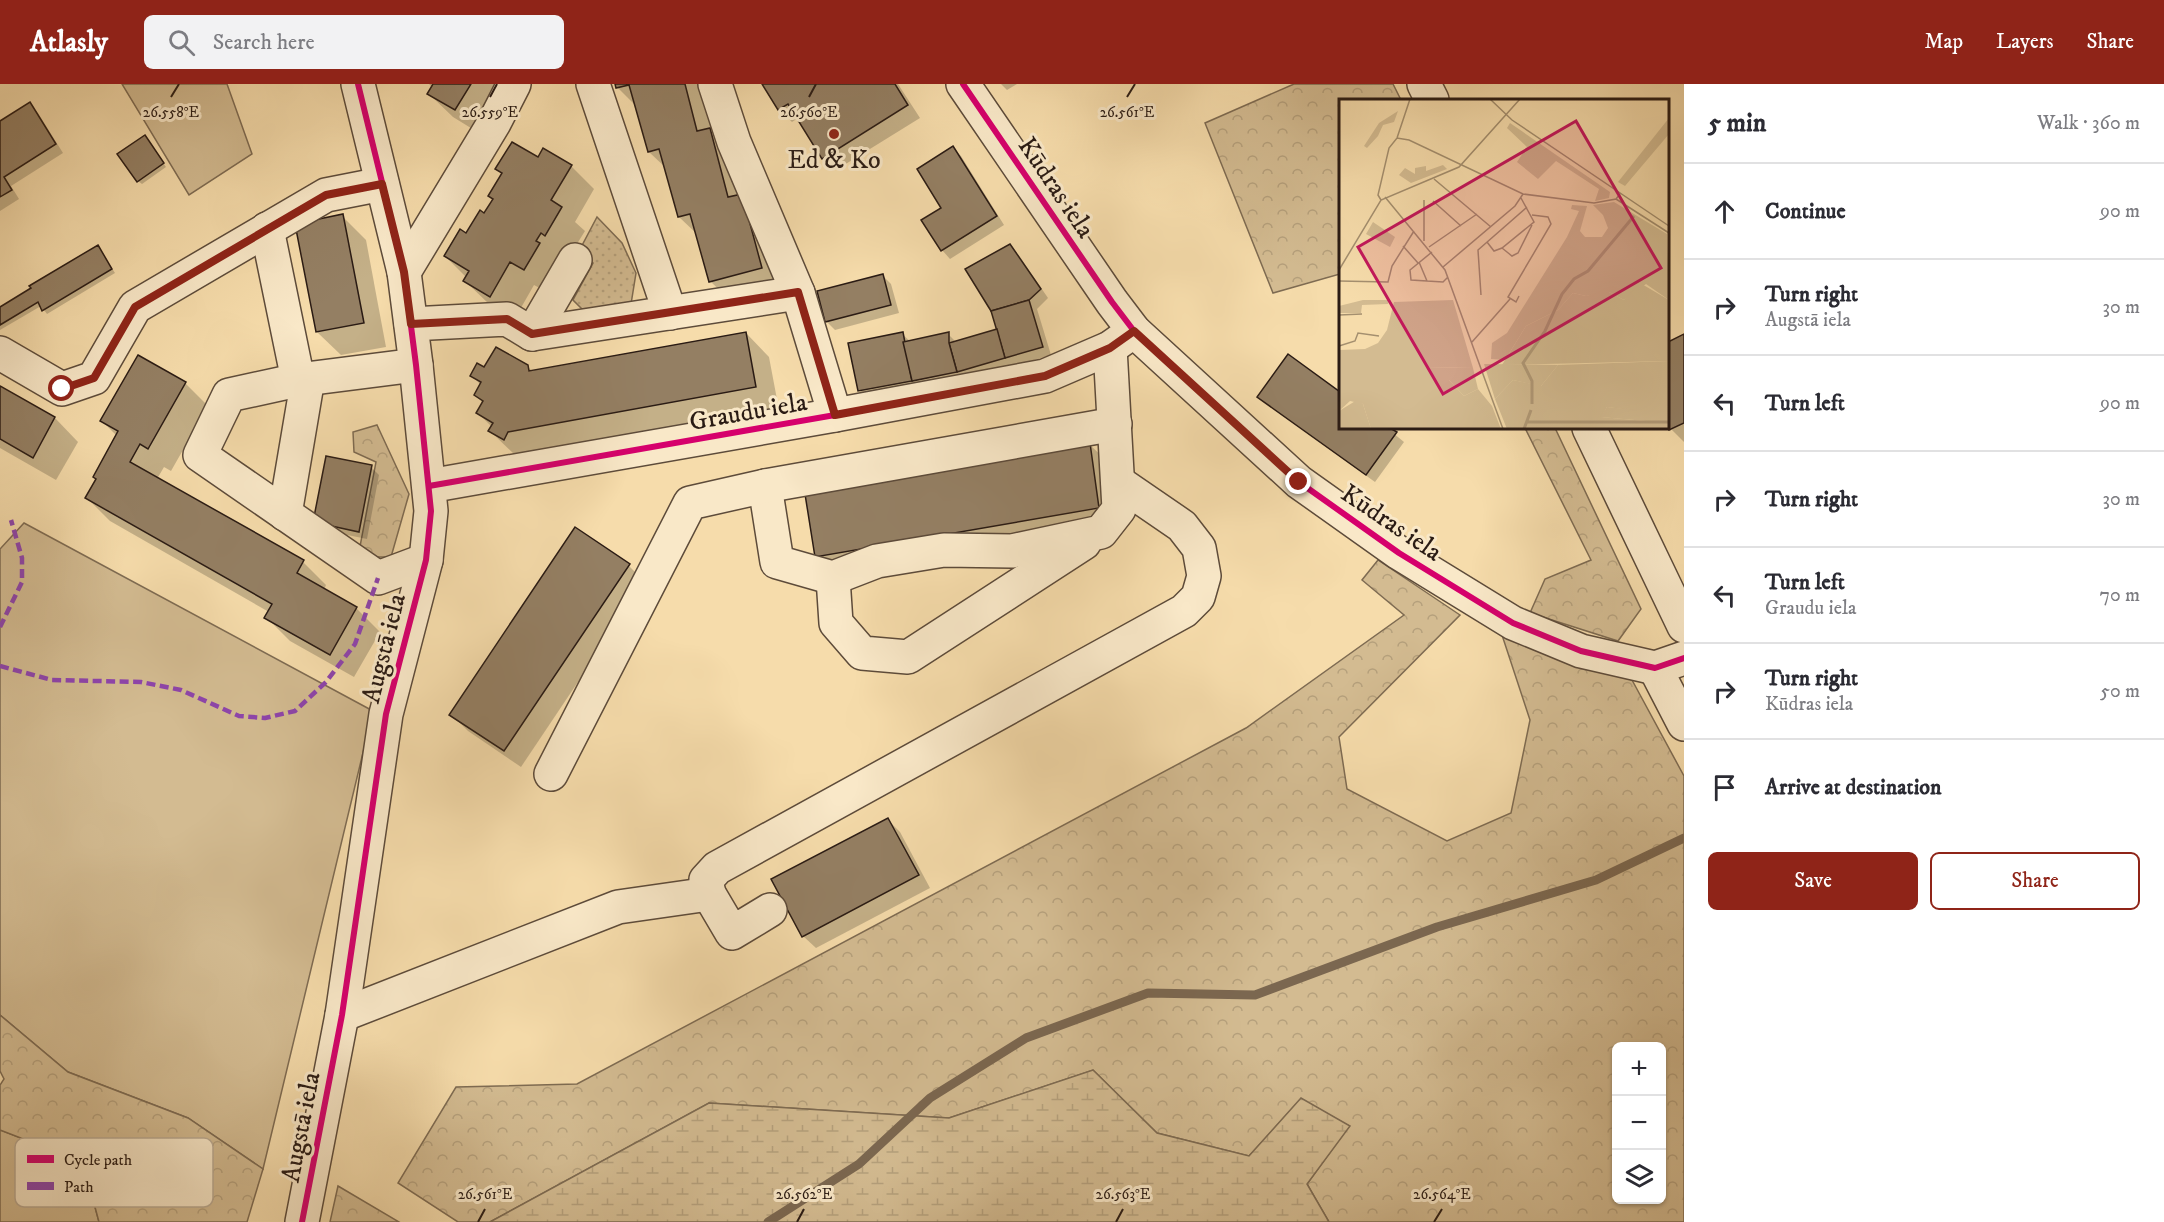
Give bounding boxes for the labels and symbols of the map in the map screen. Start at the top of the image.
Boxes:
inset map [1339,99,1669,429]
text: 26.558°E [143,103,200,122]
text: 26.559°E [462,103,519,122]
text: 26.560°E [780,103,838,122]
text: 26.561°E [1100,103,1155,122]
marker: Ed & Ko [827,127,841,141]
street label: Kūdras iela [1010,131,1102,245]
place label: Ed & Ko [787,144,881,177]
route start [48,375,74,401]
street label: Graudu iela [687,386,810,439]
route end [1285,468,1311,494]
street label: Kūdras iela [1334,477,1448,569]
street label: Augstā iela [355,590,414,707]
street label: Augstā iela [275,1069,328,1185]
legend [15,1138,213,1207]
text: Cycle path [64,1150,133,1170]
text: Path [64,1177,94,1197]
text: 26.561°E [458,1185,513,1204]
text: 26.562°E [776,1185,833,1204]
text: 26.563°E [1096,1185,1151,1204]
text: 26.564°E [1413,1185,1471,1204]

